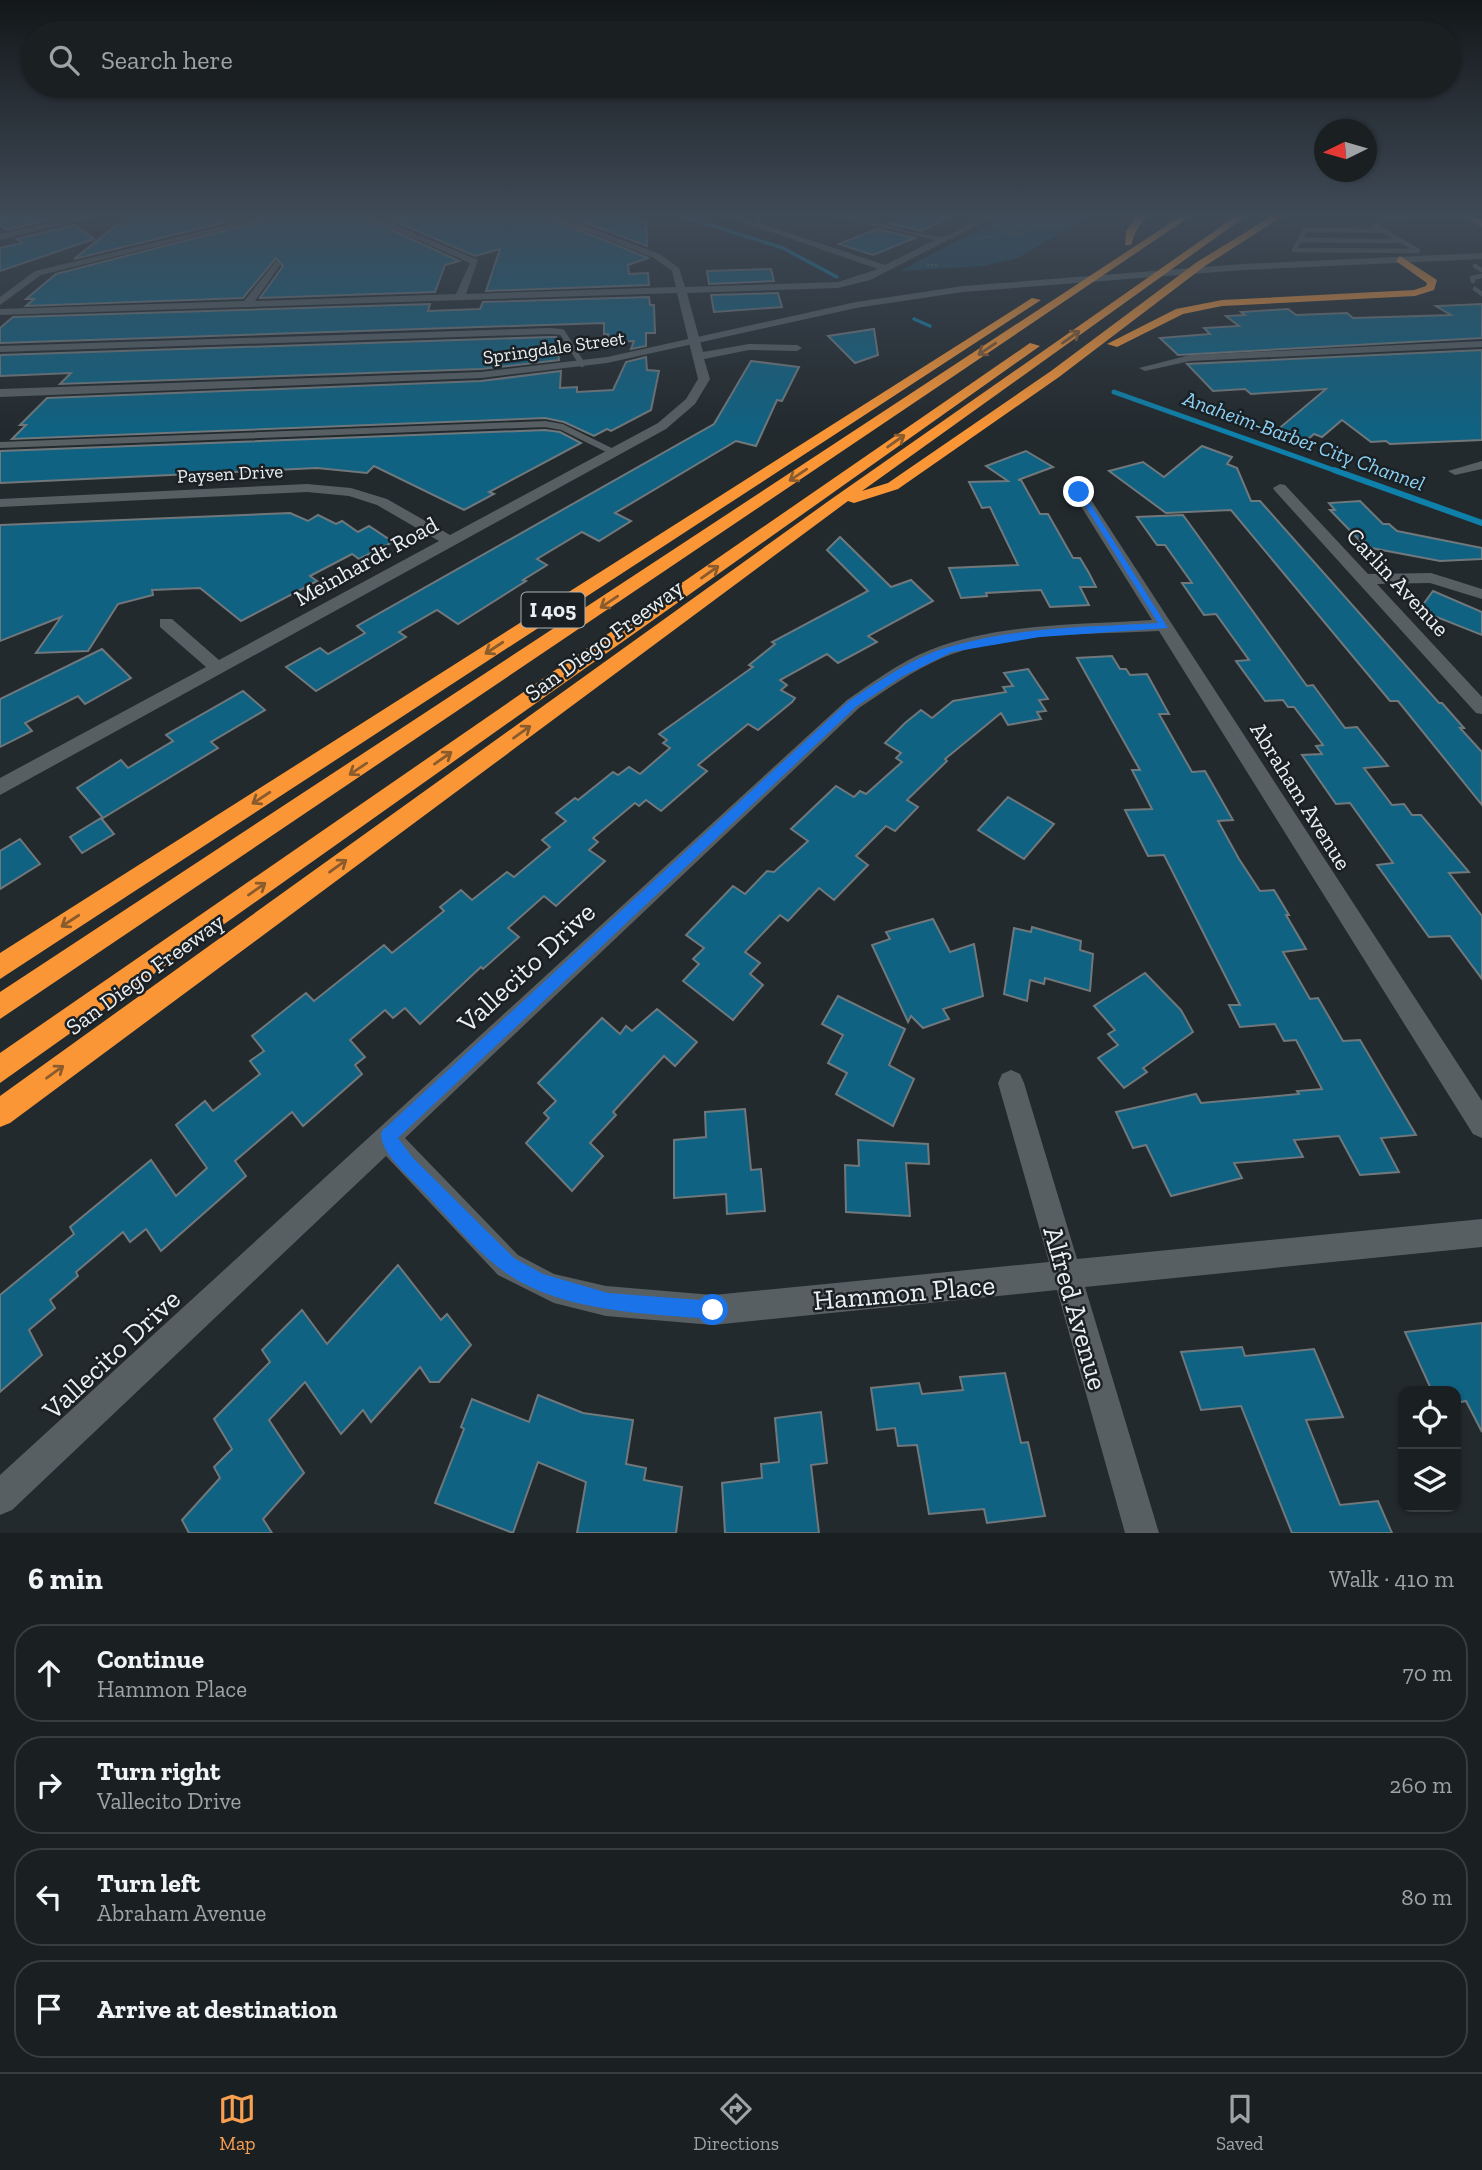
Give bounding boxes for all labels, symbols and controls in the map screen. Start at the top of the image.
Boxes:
search box [21,21,1461,98]
icon: search [45,41,83,79]
text: Search here [101,44,233,76]
north arrow [1314,119,1377,182]
street label: Springdale Street [482,326,627,369]
one-way arrow [1061,330,1080,344]
one-way arrow [978,342,997,356]
water label: Anaheim-Barber City Channel [1179,385,1428,496]
one-way arrow [886,434,905,448]
street label: Paysen Drive [176,459,284,488]
one-way arrow [789,468,808,482]
route end [1063,476,1094,507]
street label: Meinhardt Road [289,510,443,612]
street label: Carlin Avenue [1340,522,1456,642]
one-way arrow [700,565,719,579]
street label: San Diego Freeway [519,573,689,707]
road number: I 405 [522,592,584,628]
one-way arrow [599,595,619,609]
one-way arrow [485,641,504,656]
street label: Abraham Avenue [1244,717,1358,875]
one-way arrow [512,725,531,739]
one-way arrow [433,751,452,765]
one-way arrow [349,761,368,776]
one-way arrow [252,791,272,805]
one-way arrow [328,859,347,873]
one-way arrow [247,882,266,896]
street label: Vallecito Drive [450,895,602,1040]
street label: San Diego Freeway [60,907,230,1041]
one-way arrow [61,914,80,929]
one-way arrow [45,1065,64,1080]
street label: Alfred Avenue [1036,1222,1115,1394]
street label: Hammon Place [812,1268,996,1317]
street label: Vallecito Drive [35,1282,187,1427]
route start [697,1294,728,1325]
map controls [1398,1386,1461,1512]
button: locate [1398,1386,1461,1449]
button: layers [1398,1449,1461,1512]
text: 6 min [28,1561,103,1597]
text: Walk · 410 m [1329,1565,1454,1593]
text: Continue [97,1643,204,1675]
icon: ahead [30,1654,68,1692]
text: 70 m [1403,1659,1452,1687]
text: Hammon Place [97,1675,247,1703]
text: Turn right [97,1755,220,1787]
icon: right [30,1766,68,1804]
text: 260 m [1390,1771,1452,1799]
text: Vallecito Drive [97,1787,241,1815]
text: Turn left [97,1867,200,1899]
icon: left [30,1878,68,1916]
text: 80 m [1401,1883,1452,1911]
text: Abraham Avenue [97,1899,266,1927]
icon: arrive [30,1990,68,2028]
text: Arrive at destination [97,1993,337,2025]
tab: Map [218,2090,256,2155]
tab: Directions [693,2090,779,2155]
tab: Saved [1216,2090,1264,2155]

